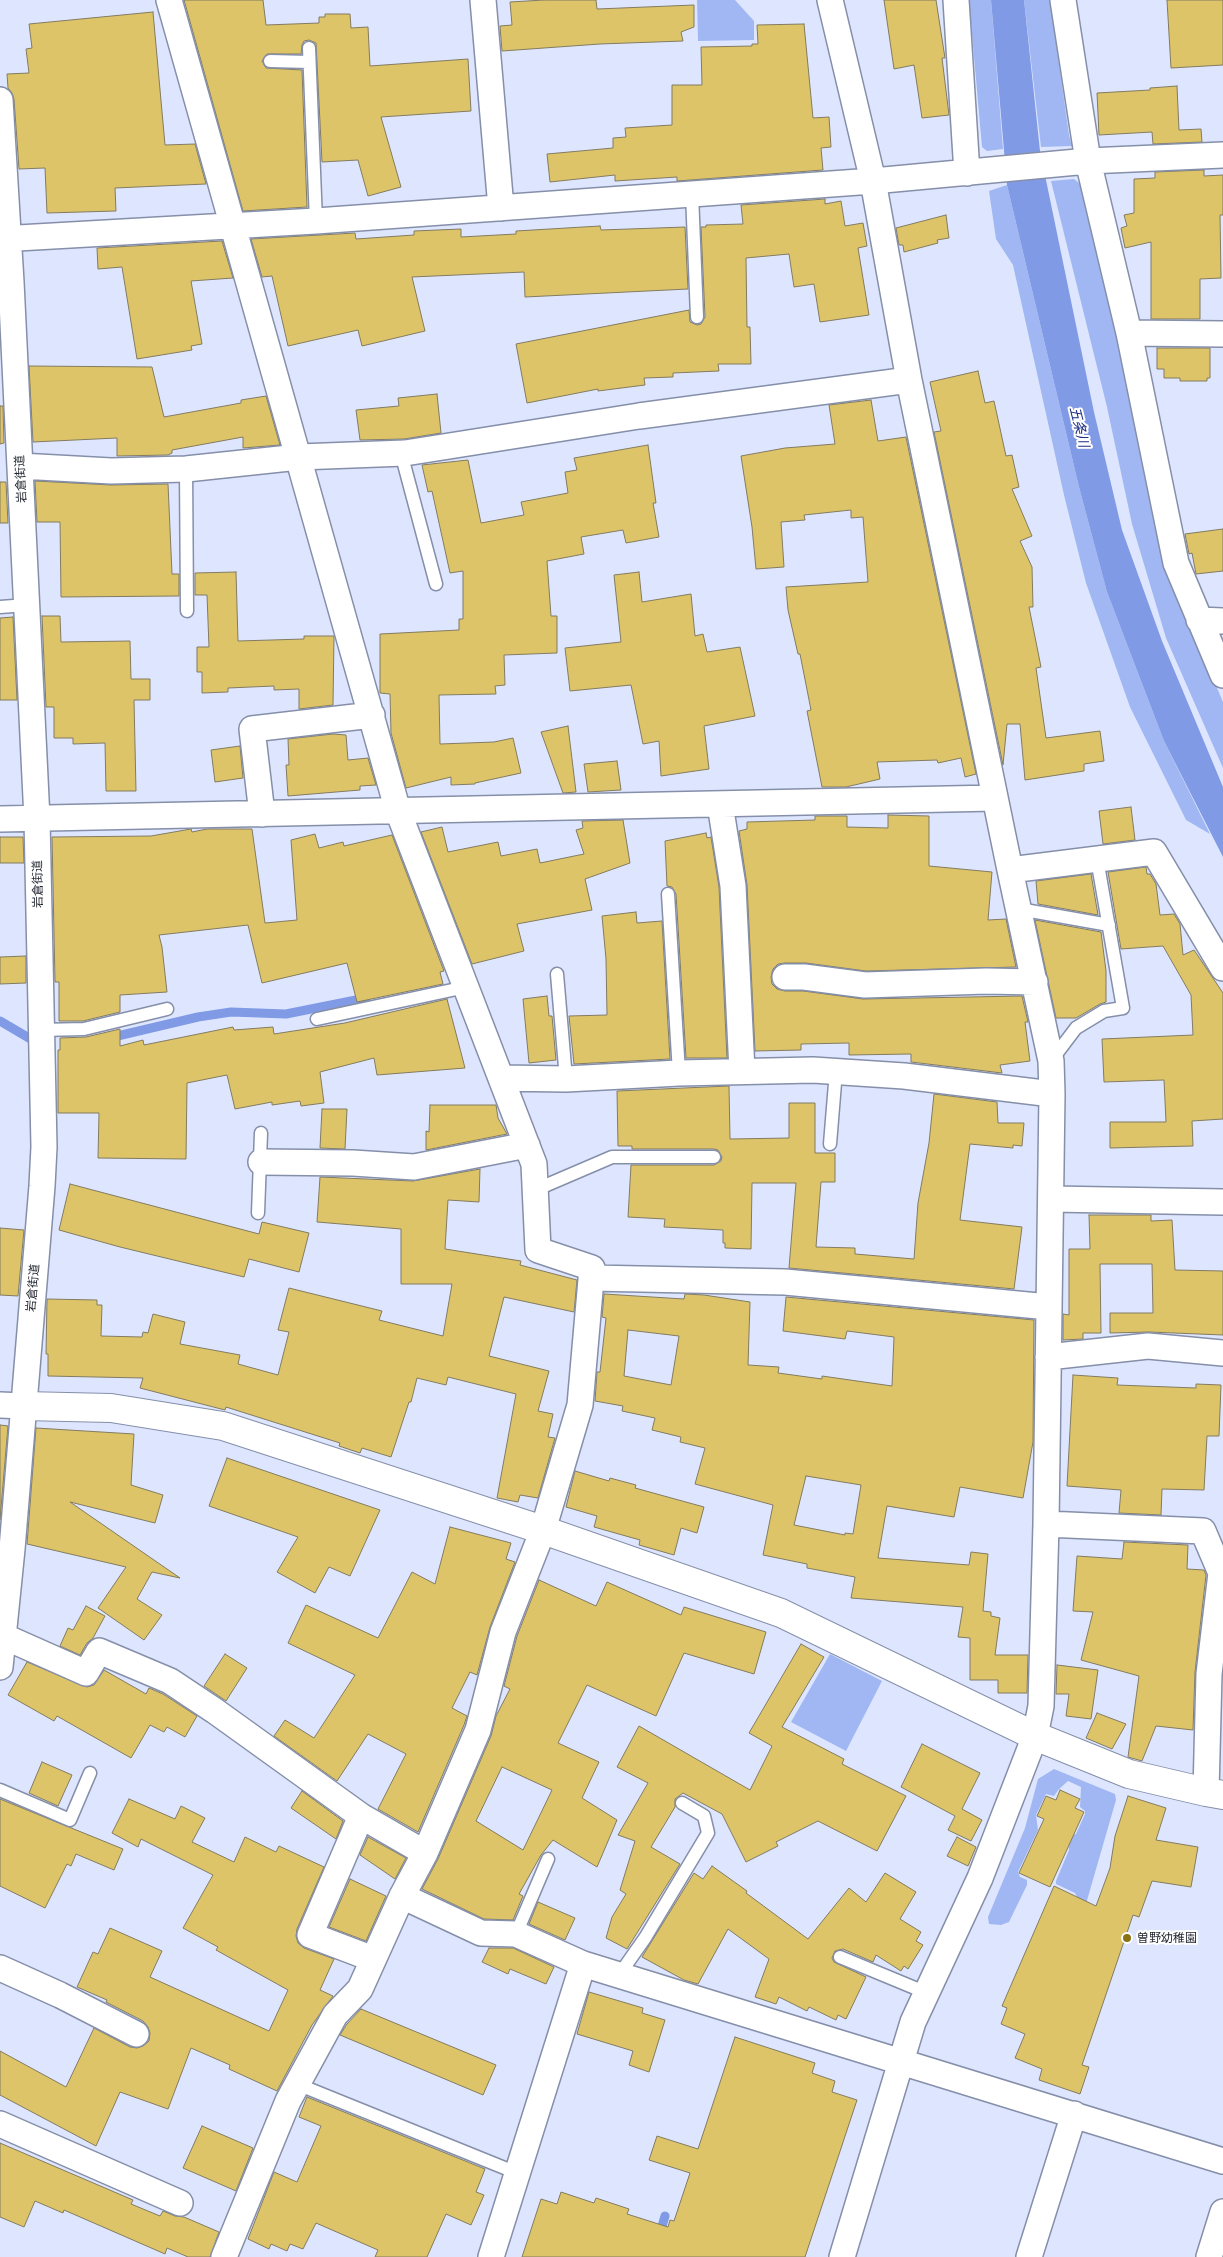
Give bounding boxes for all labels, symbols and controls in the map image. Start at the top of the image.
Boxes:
water label: 五条川 [1066,405,1092,449]
street label: 岩倉街道 [13,455,29,503]
street label: 岩倉街道 [30,860,46,908]
street label: 岩倉街道 [24,1263,42,1313]
place label: 曽野幼稚園 [1137,1931,1197,1945]
marker: 曽野幼稚園 [1121,1932,1133,1944]

